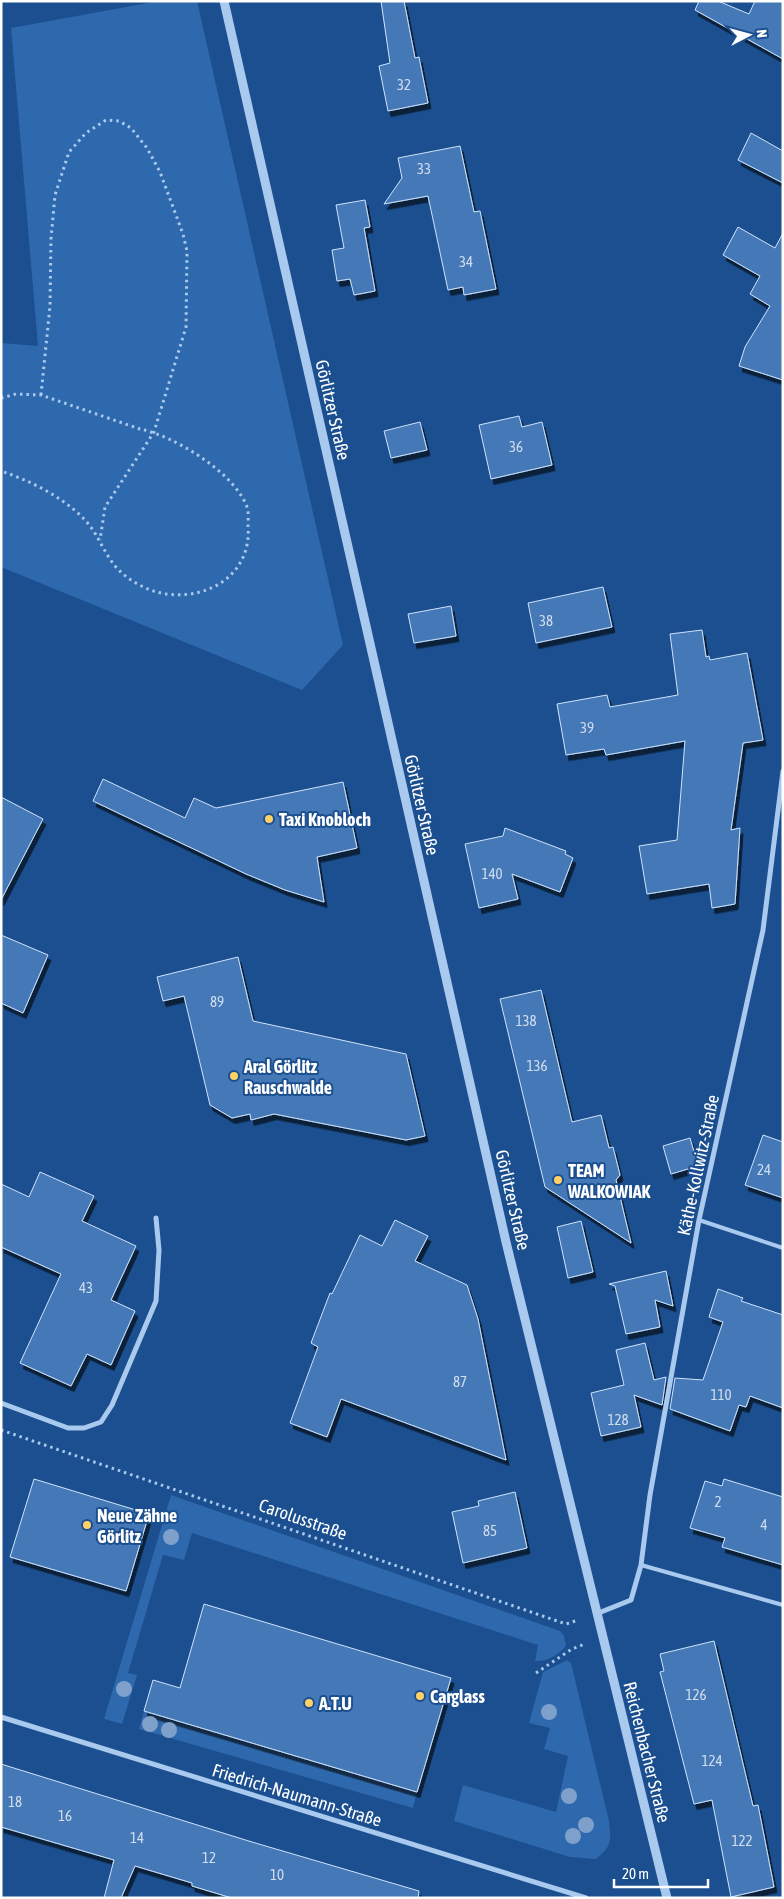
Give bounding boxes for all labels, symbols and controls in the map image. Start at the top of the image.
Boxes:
north arrow [724,10,774,60]
text: N [754,29,770,39]
house number: 32 [397,76,411,93]
house number: 33 [417,160,431,177]
house number: 34 [459,253,473,270]
street label: Görlitzer Straße [311,358,355,462]
house number: 36 [509,438,523,455]
house number: 38 [539,612,553,629]
house number: 39 [580,719,594,736]
street label: Görlitzer Straße [400,753,444,857]
place label: Taxi Knobloch [279,809,371,830]
marker: Taxi Knobloch [263,813,275,825]
house number: 140 [481,865,503,882]
house number: 89 [210,993,224,1010]
house number: 138 [515,1012,537,1029]
place label: Aral Görlitz Rauschwalde [243,1056,332,1098]
house number: 136 [526,1057,548,1074]
marker: Aral Görlitz Rauschwalde [228,1070,240,1082]
street label: Käthe-Kollwitz-Straße [673,1093,723,1237]
street label: Görlitzer Straße [491,1148,535,1252]
place label: TEAM WALKOWIAK [567,1160,651,1202]
house number: 24 [757,1161,771,1178]
marker: TEAM WALKOWIAK [552,1174,564,1186]
house number: 43 [79,1279,93,1296]
house number: 87 [453,1373,467,1390]
house number: 110 [710,1386,732,1403]
house number: 128 [607,1411,629,1428]
house number: 2 [714,1493,722,1510]
street label: Carolusstraße [256,1494,350,1544]
place label: Neue Zähne Görlitz [97,1505,177,1547]
house number: 4 [760,1516,768,1533]
marker: Neue Zähne Görlitz [81,1519,93,1531]
house number: 85 [483,1522,497,1539]
street label: Reichenbacher Straße [619,1679,675,1825]
place label: Carglass [430,1686,485,1707]
house number: 126 [685,1686,707,1703]
marker: Carglass [414,1690,426,1702]
place label: A.T.U [318,1693,352,1714]
marker: A.T.U [303,1697,315,1709]
house number: 124 [701,1752,723,1769]
street label: Friedrich-Naumann-Straße [210,1759,384,1831]
house number: 18 [8,1793,22,1810]
house number: 16 [58,1807,72,1824]
house number: 14 [130,1829,144,1846]
house number: 122 [731,1832,753,1849]
house number: 12 [202,1849,216,1866]
scale bar [614,1856,708,1888]
text: 20 m [622,1865,649,1882]
house number: 10 [270,1866,284,1883]

